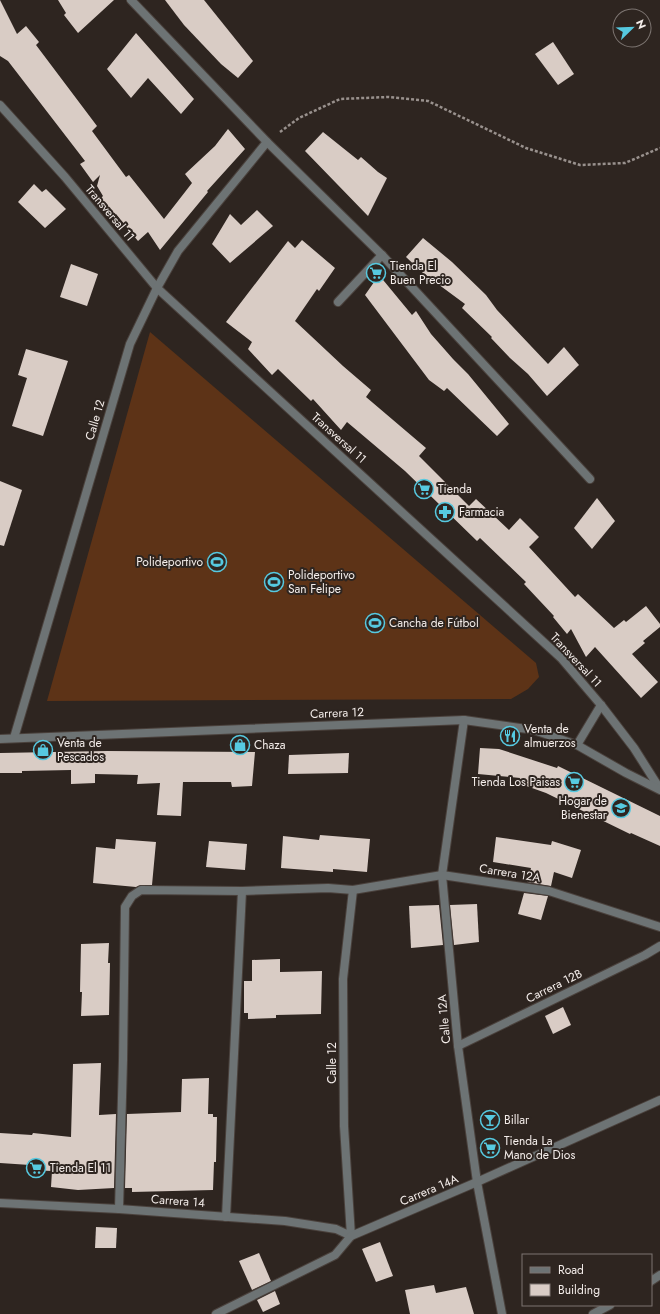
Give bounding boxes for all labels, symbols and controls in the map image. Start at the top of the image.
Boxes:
north arrow [612,8,652,48]
text: N [632,17,650,31]
street label: Transversal 11 [81,181,139,245]
place label: Tienda El Buen Precio [390,257,451,289]
supermarket icon: Tienda El Buen Precio [365,262,387,284]
street label: Calle 12 [81,397,109,442]
street label: Transversal 11 [307,408,371,468]
supermarket icon: Tienda [413,478,435,500]
place label: Tienda [438,480,472,498]
pharmacy icon: Farmacia [434,501,456,523]
place label: Farmacia [459,503,505,521]
sports icon: Polideportivo [206,551,228,573]
place label: Polideportivo [136,553,203,571]
place label: Polideportivo San Felipe [288,566,355,598]
sports icon: Polideportivo San Felipe [263,571,285,593]
sports icon: Cancha de Fútbol [364,612,386,634]
place label: Cancha de Fútbol [389,614,479,632]
street label: Transversal 11 [546,629,606,691]
street label: Carrera 12 [310,703,364,723]
place label: Venta de almuerzos [524,720,576,752]
restaurant icon: Venta de almuerzos [499,725,521,747]
place label: Venta de Pescados [57,734,104,766]
shop icon: Chaza [229,734,251,756]
place label: Chaza [254,736,286,754]
shop icon: Venta de Pescados [32,739,54,761]
supermarket icon: Tienda Los Paisas [563,771,585,793]
place label: Tienda Los Paisas [472,773,560,791]
place label: Hogar de Bienestar [559,792,608,824]
school or university icon: Hogar de Bienestar [610,797,632,819]
street label: Carrera 12A [478,859,542,887]
street label: Carrera 12B [523,964,585,1007]
street label: Calle 12A [433,994,455,1044]
street label: Calle 12 [323,1042,341,1084]
bar icon: Billar [479,1109,501,1131]
place label: Billar [504,1111,530,1129]
place label: Tienda La Mano de Dios [504,1132,575,1164]
supermarket icon: Tienda La Mano de Dios [479,1137,501,1159]
supermarket icon: Tienda El 11 [25,1157,47,1179]
place label: Tienda El 11 [50,1159,111,1177]
street label: Carrera 14A [397,1170,461,1210]
street label: Carrera 14 [150,1190,206,1212]
legend [522,1254,652,1306]
text: Road [558,1261,584,1279]
text: Building [558,1281,600,1299]

